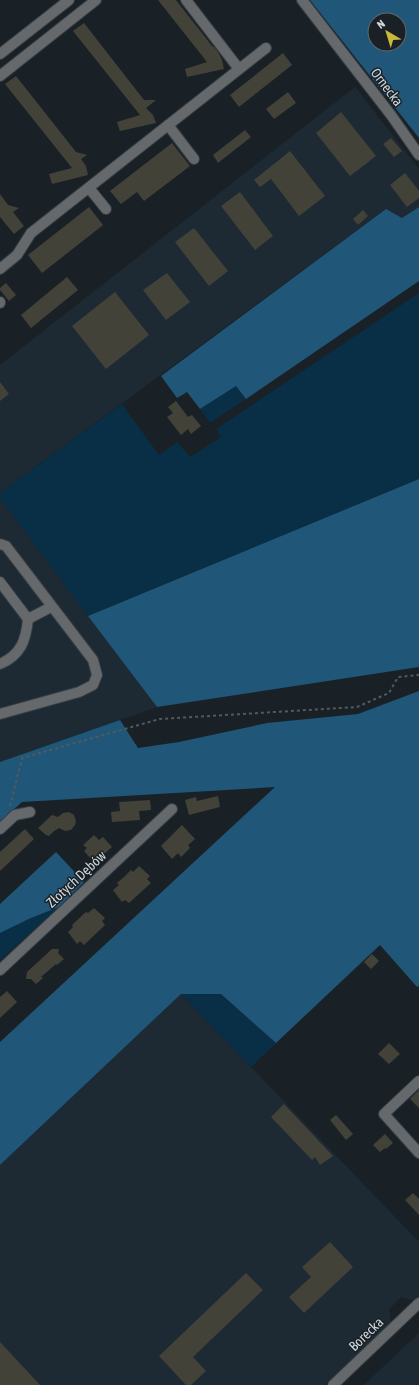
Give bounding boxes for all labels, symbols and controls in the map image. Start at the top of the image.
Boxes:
north arrow [367,12,407,52]
text: N [375,17,387,31]
street label: Ornecka [368,65,406,109]
street label: Złotych Dębów [43,847,110,911]
street label: Borecka [346,1314,386,1354]

